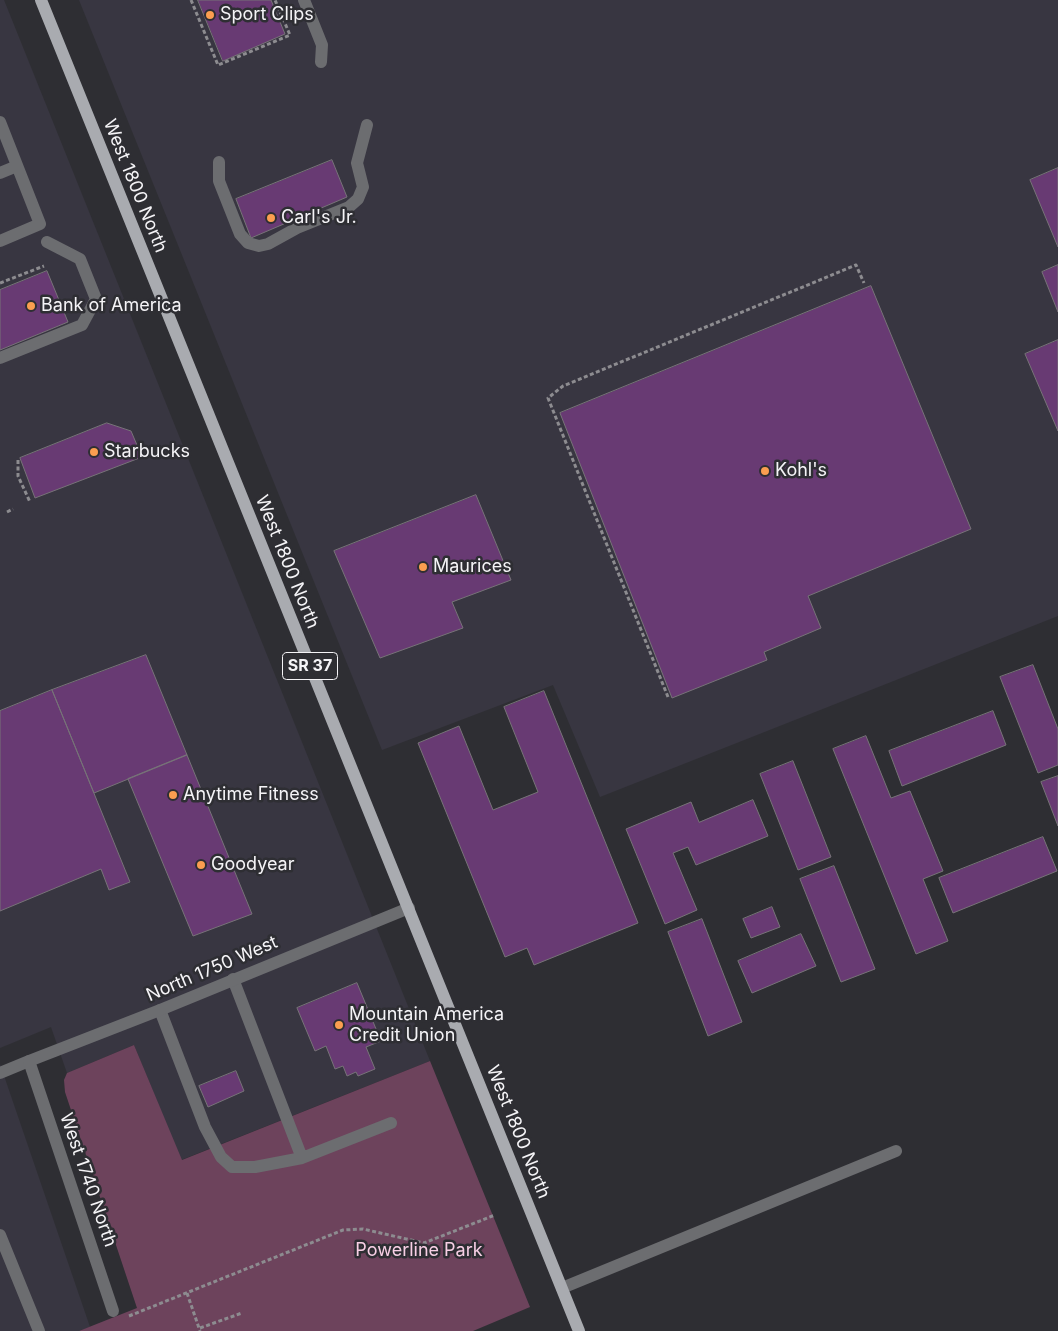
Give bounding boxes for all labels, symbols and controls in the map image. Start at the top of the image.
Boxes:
place label: Sport Clips [220,4,314,26]
marker: Sport Clips [204,9,216,21]
street label: West 1800 North [98,116,172,256]
place label: Carl's Jr. [281,207,357,229]
marker: Carl's Jr. [265,212,277,224]
place label: Bank of America [41,295,182,317]
marker: Bank of America [25,300,37,312]
place label: Starbucks [104,441,190,463]
marker: Starbucks [88,446,100,458]
place label: Kohl's [775,460,827,482]
marker: Kohl's [759,465,771,477]
street label: West 1800 North [250,492,324,632]
place label: Maurices [433,556,512,578]
marker: Maurices [417,561,429,573]
road number: SR 37 [282,652,338,679]
place label: Anytime Fitness [183,784,319,806]
marker: Anytime Fitness [167,789,179,801]
place label: Goodyear [211,854,294,876]
marker: Goodyear [195,859,207,871]
street label: North 1750 West [143,932,281,1006]
place label: Mountain America Credit Union [349,1004,504,1046]
marker: Mountain America Credit Union [333,1019,345,1031]
street label: West 1800 North [481,1062,555,1202]
street label: West 1740 North [55,1110,121,1250]
park label: Powerline Park [355,1240,483,1262]

